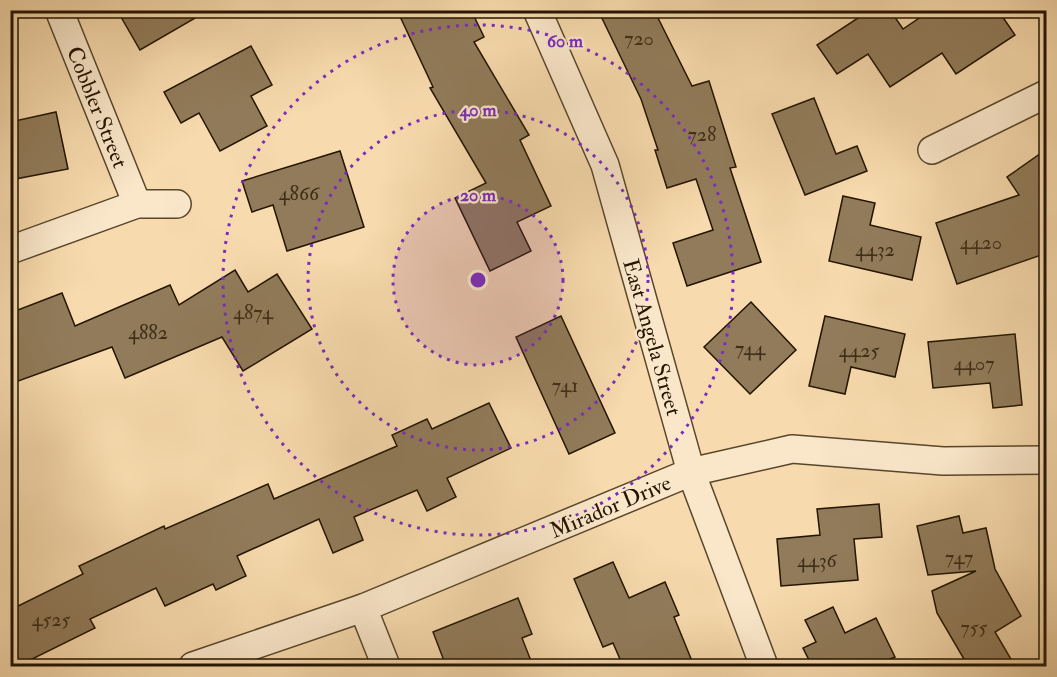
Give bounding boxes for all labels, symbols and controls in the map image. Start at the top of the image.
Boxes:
house number: 720 [624,26,654,51]
text: 60 m [547,30,584,53]
street label: Cobbler Street [60,42,134,172]
text: 40 m [459,99,497,122]
house number: 728 [688,122,716,147]
house number: 4866 [279,181,320,206]
text: 20 m [460,184,497,207]
house number: 4420 [960,230,1002,255]
house number: 4432 [855,237,895,262]
street label: East Angela Street [616,256,688,419]
centre of rings [468,270,488,290]
house number: 4874 [233,300,274,325]
house number: 4882 [128,320,168,345]
house number: 744 [735,336,766,361]
house number: 4425 [839,338,879,363]
house number: 4407 [954,351,995,376]
house number: 741 [552,373,578,398]
street label: Mirador Drive [546,469,675,545]
house number: 747 [945,545,973,570]
house number: 4436 [797,548,838,573]
house number: 4525 [32,607,70,632]
house number: 755 [961,615,988,640]

